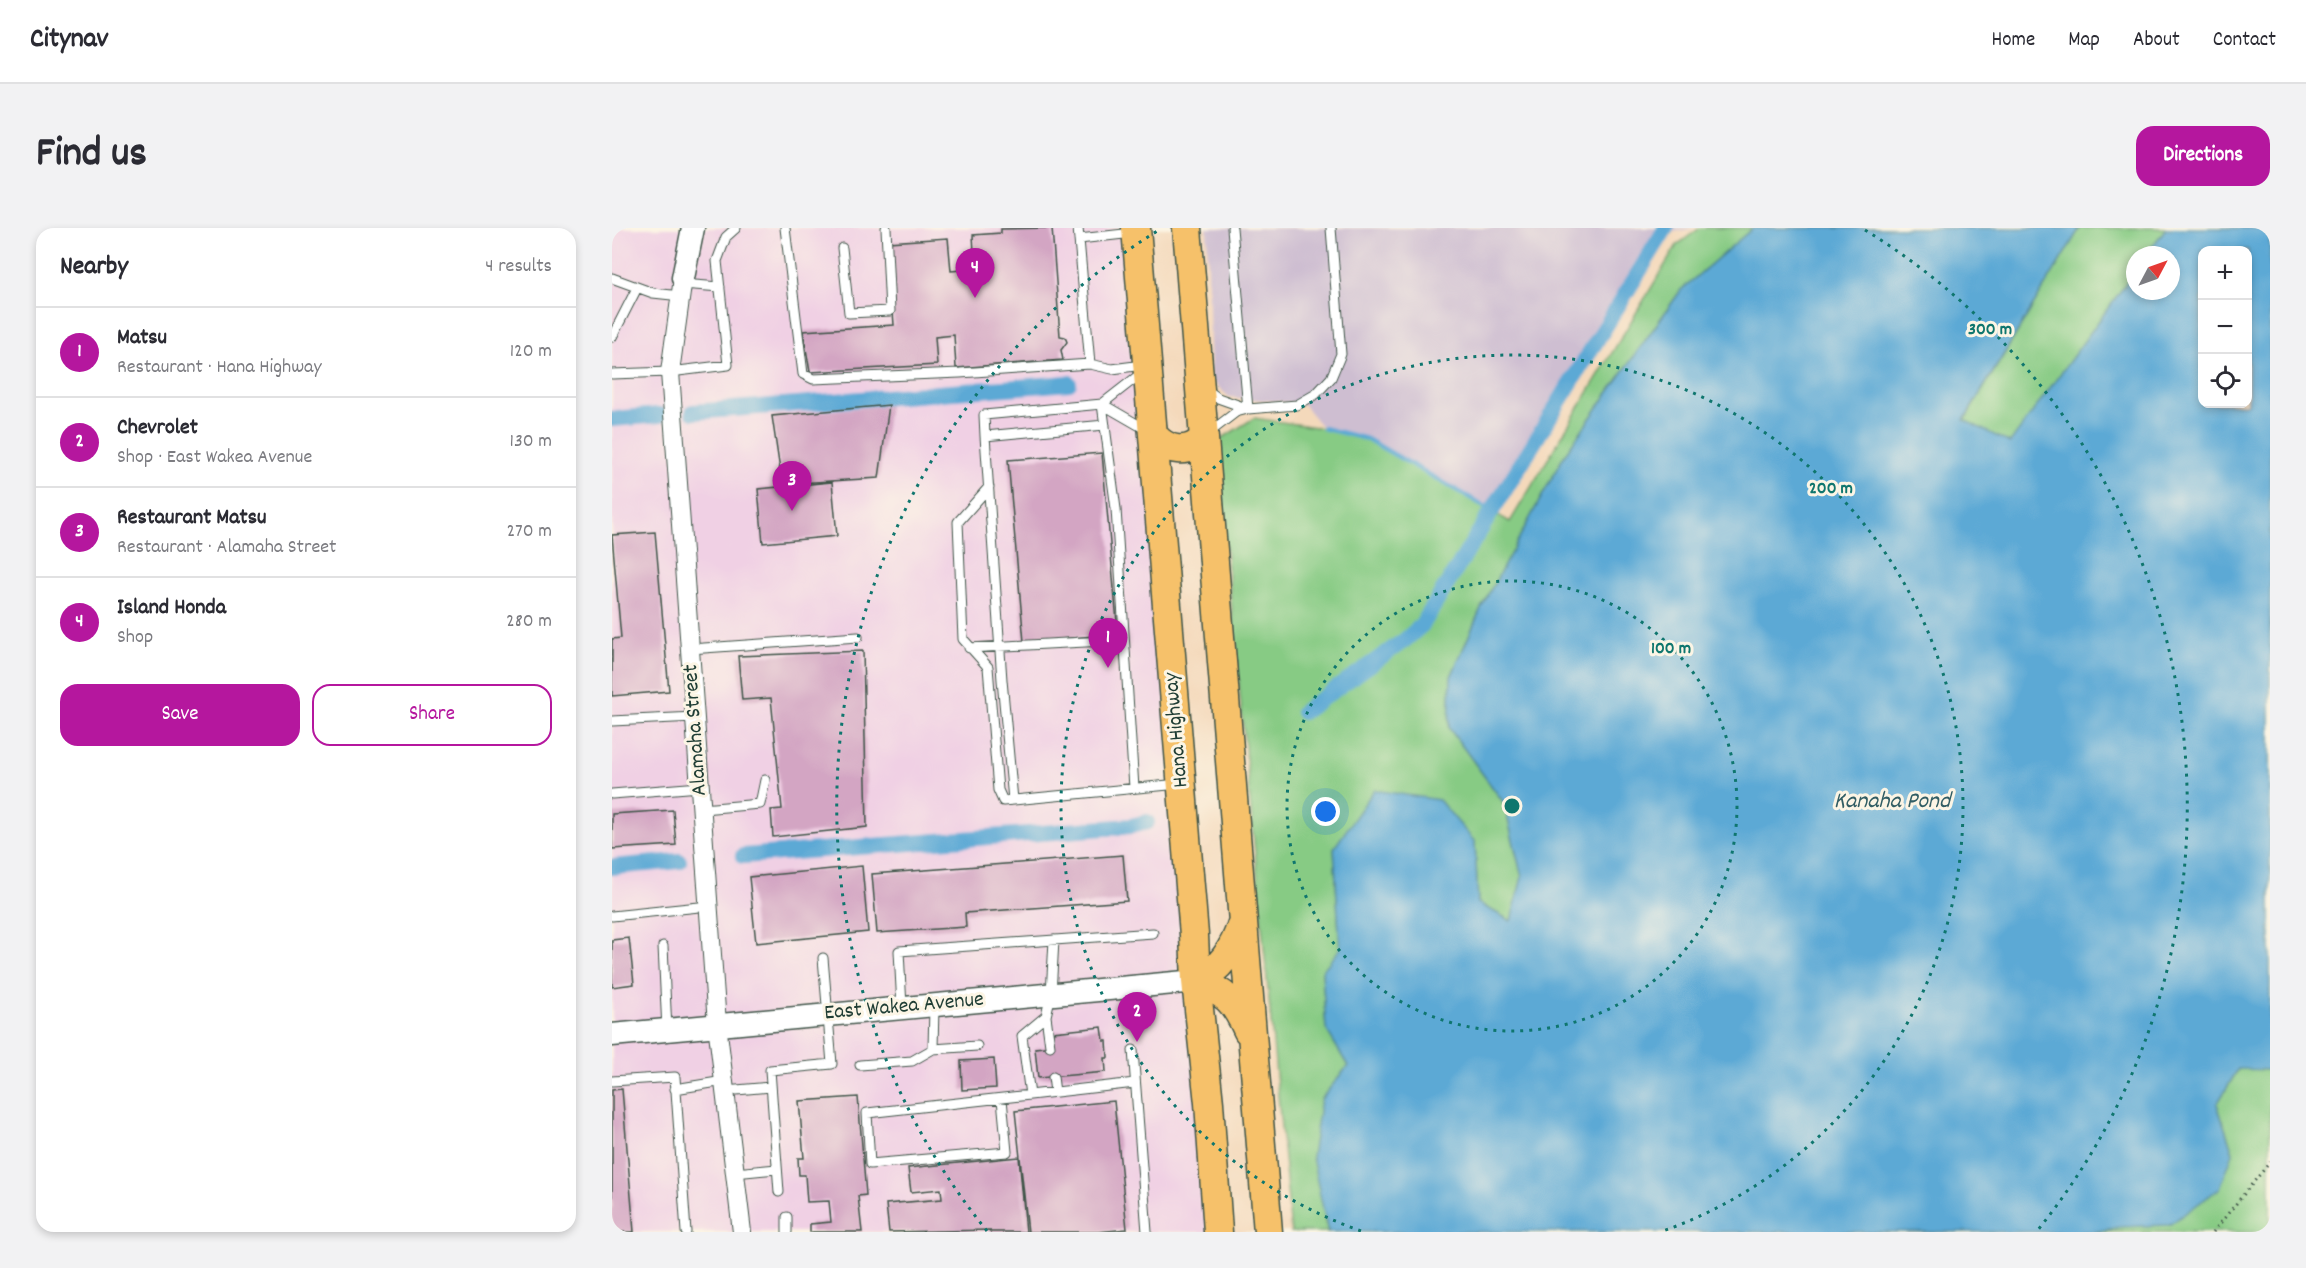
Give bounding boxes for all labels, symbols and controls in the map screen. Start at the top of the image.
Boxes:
text: Citynav [30,21,108,61]
text: Home [1991,26,2035,56]
text: Map [2068,26,2100,56]
text: About [2133,26,2180,56]
text: Contact [2213,26,2276,56]
text: Find us [36,126,147,186]
button: Directions [2136,126,2270,186]
north arrow [2126,246,2180,300]
map controls [2198,246,2252,408]
button: + [2198,246,2252,300]
pin: 4 [956,248,994,298]
text: Nearby [60,249,128,286]
text: 4 results [485,253,552,281]
button: − [2198,300,2252,354]
text: 300 m [1968,318,2012,343]
text: Matsu [117,323,167,354]
text: 1 [77,338,82,366]
text: 120 m [510,338,552,366]
text: Restaurant · Hana Highway [117,354,322,382]
button: locate [2198,354,2252,408]
text: Chevrolet [117,413,198,444]
text: 2 [75,428,84,456]
text: 130 m [510,428,552,456]
text: Shop · East Wakea Avenue [117,444,312,472]
pin: 3 [772,462,812,511]
text: 200 m [1809,477,1853,502]
text: Restaurant Matsu [117,503,266,534]
text: 3 [75,518,84,546]
text: 270 m [506,518,552,546]
text: Restaurant · Alamaha Street [117,534,336,562]
text: Island Honda [117,593,226,624]
text: 4 [75,608,84,636]
text: 280 m [506,608,552,636]
pin: 1 [1088,618,1128,668]
text: Shop [117,624,153,652]
text: 100 m [1651,637,1691,662]
street label: Alamaha Street [676,663,716,797]
street label: Hana Highway [1156,670,1197,789]
button: Save [60,684,300,746]
button: Share [312,684,552,746]
water label: Kanaha Pond [1834,785,1953,819]
centre of rings [1502,796,1522,816]
your location [1311,797,1340,826]
street label: East Wakea Avenue [823,985,985,1029]
pin: 2 [1118,992,1156,1042]

